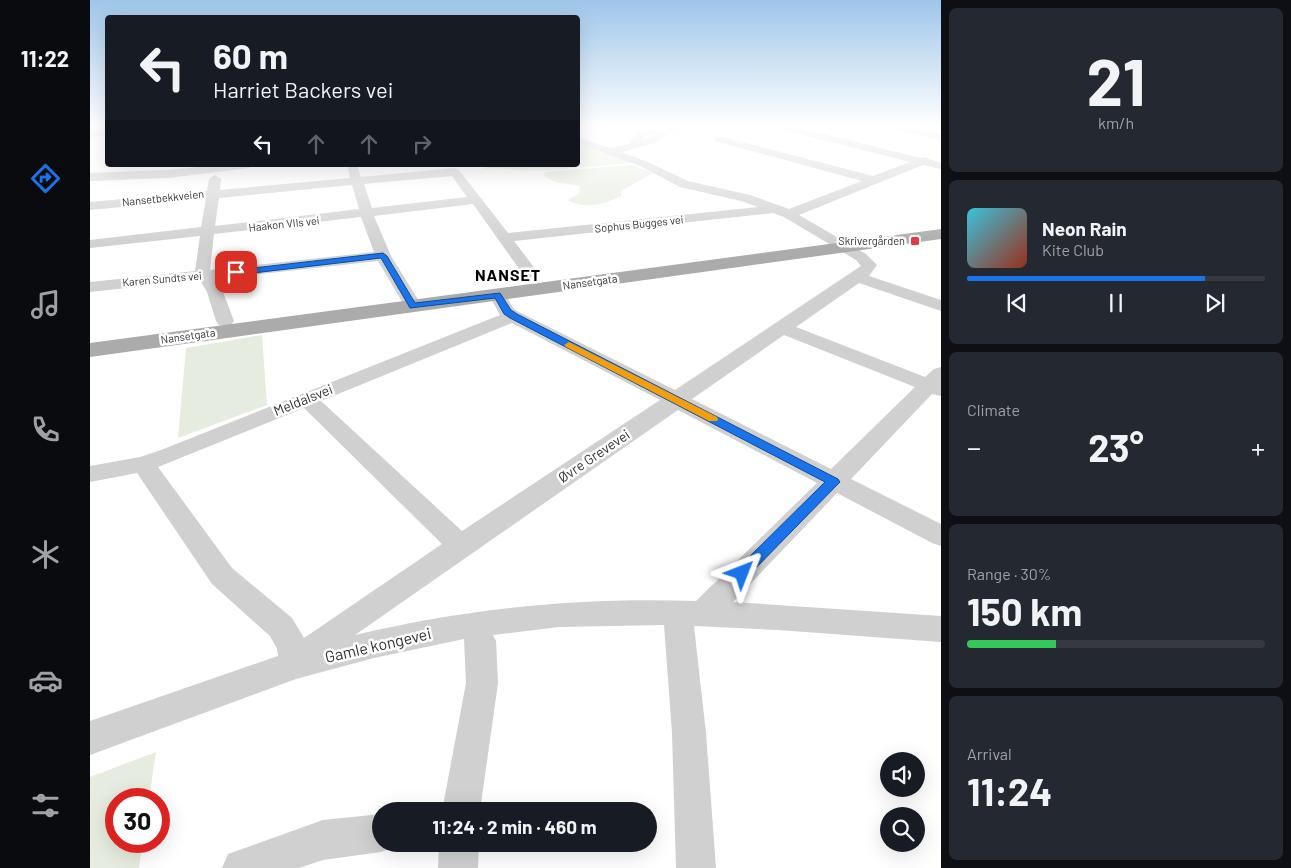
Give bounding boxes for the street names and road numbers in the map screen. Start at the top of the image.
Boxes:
street label: Nansetbekkveien [121,187,205,208]
street label: Sophus Bugges vei [594,212,684,235]
street label: Haakon VIIs vei [248,213,320,234]
street label: Karen Sundts vei [122,269,202,288]
street label: Nansetgata [562,271,618,292]
street label: Nansetgata [160,325,216,346]
street label: Meldalsvei [271,380,335,419]
street label: Øvre Grevevei [555,425,633,486]
street label: Gamle kongevei [323,623,433,666]

